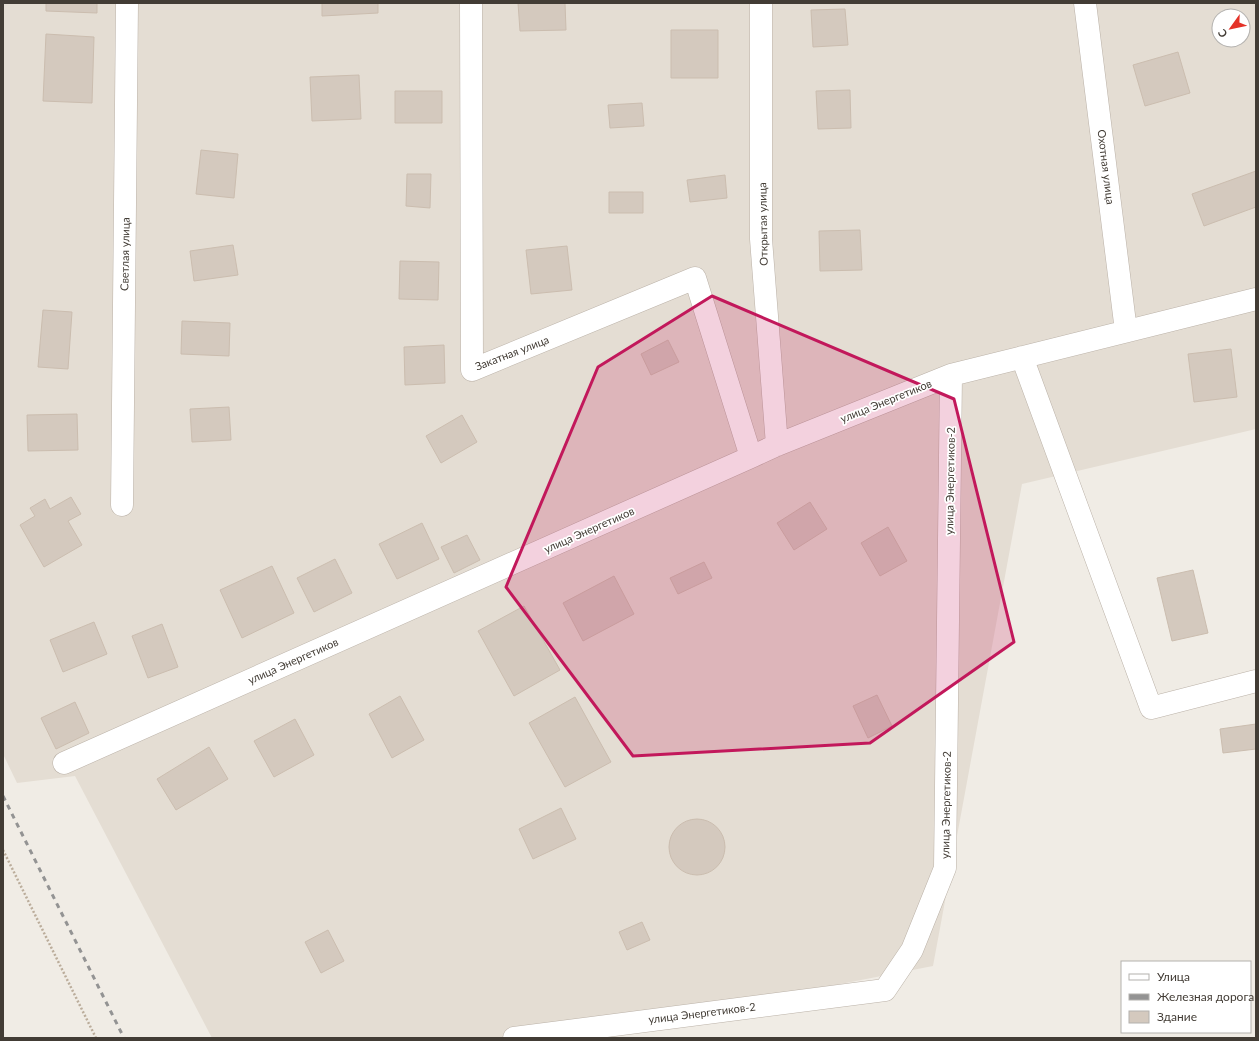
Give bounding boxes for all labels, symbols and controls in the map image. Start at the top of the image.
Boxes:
north arrow [1211,8,1251,48]
text: С [1214,27,1230,40]
street label: Охотная улица [1095,129,1118,205]
street label: Открытая улица [755,182,770,266]
street label: Светлая улица [117,217,132,291]
street label: Закатная улица [473,332,551,373]
street label: улица Энергетиков [838,376,933,425]
street label: улица Энергетиков-2 [942,427,957,535]
street label: улица Энергетиков [542,504,636,555]
street label: улица Энергетиков [246,635,340,686]
street label: улица Энергетиков-2 [938,751,953,859]
legend [1121,961,1251,1033]
text: Улица [1157,969,1190,984]
text: Железная дорога [1157,989,1254,1004]
street label: улица Энергетиков-2 [648,999,756,1026]
text: Здание [1157,1009,1197,1024]

